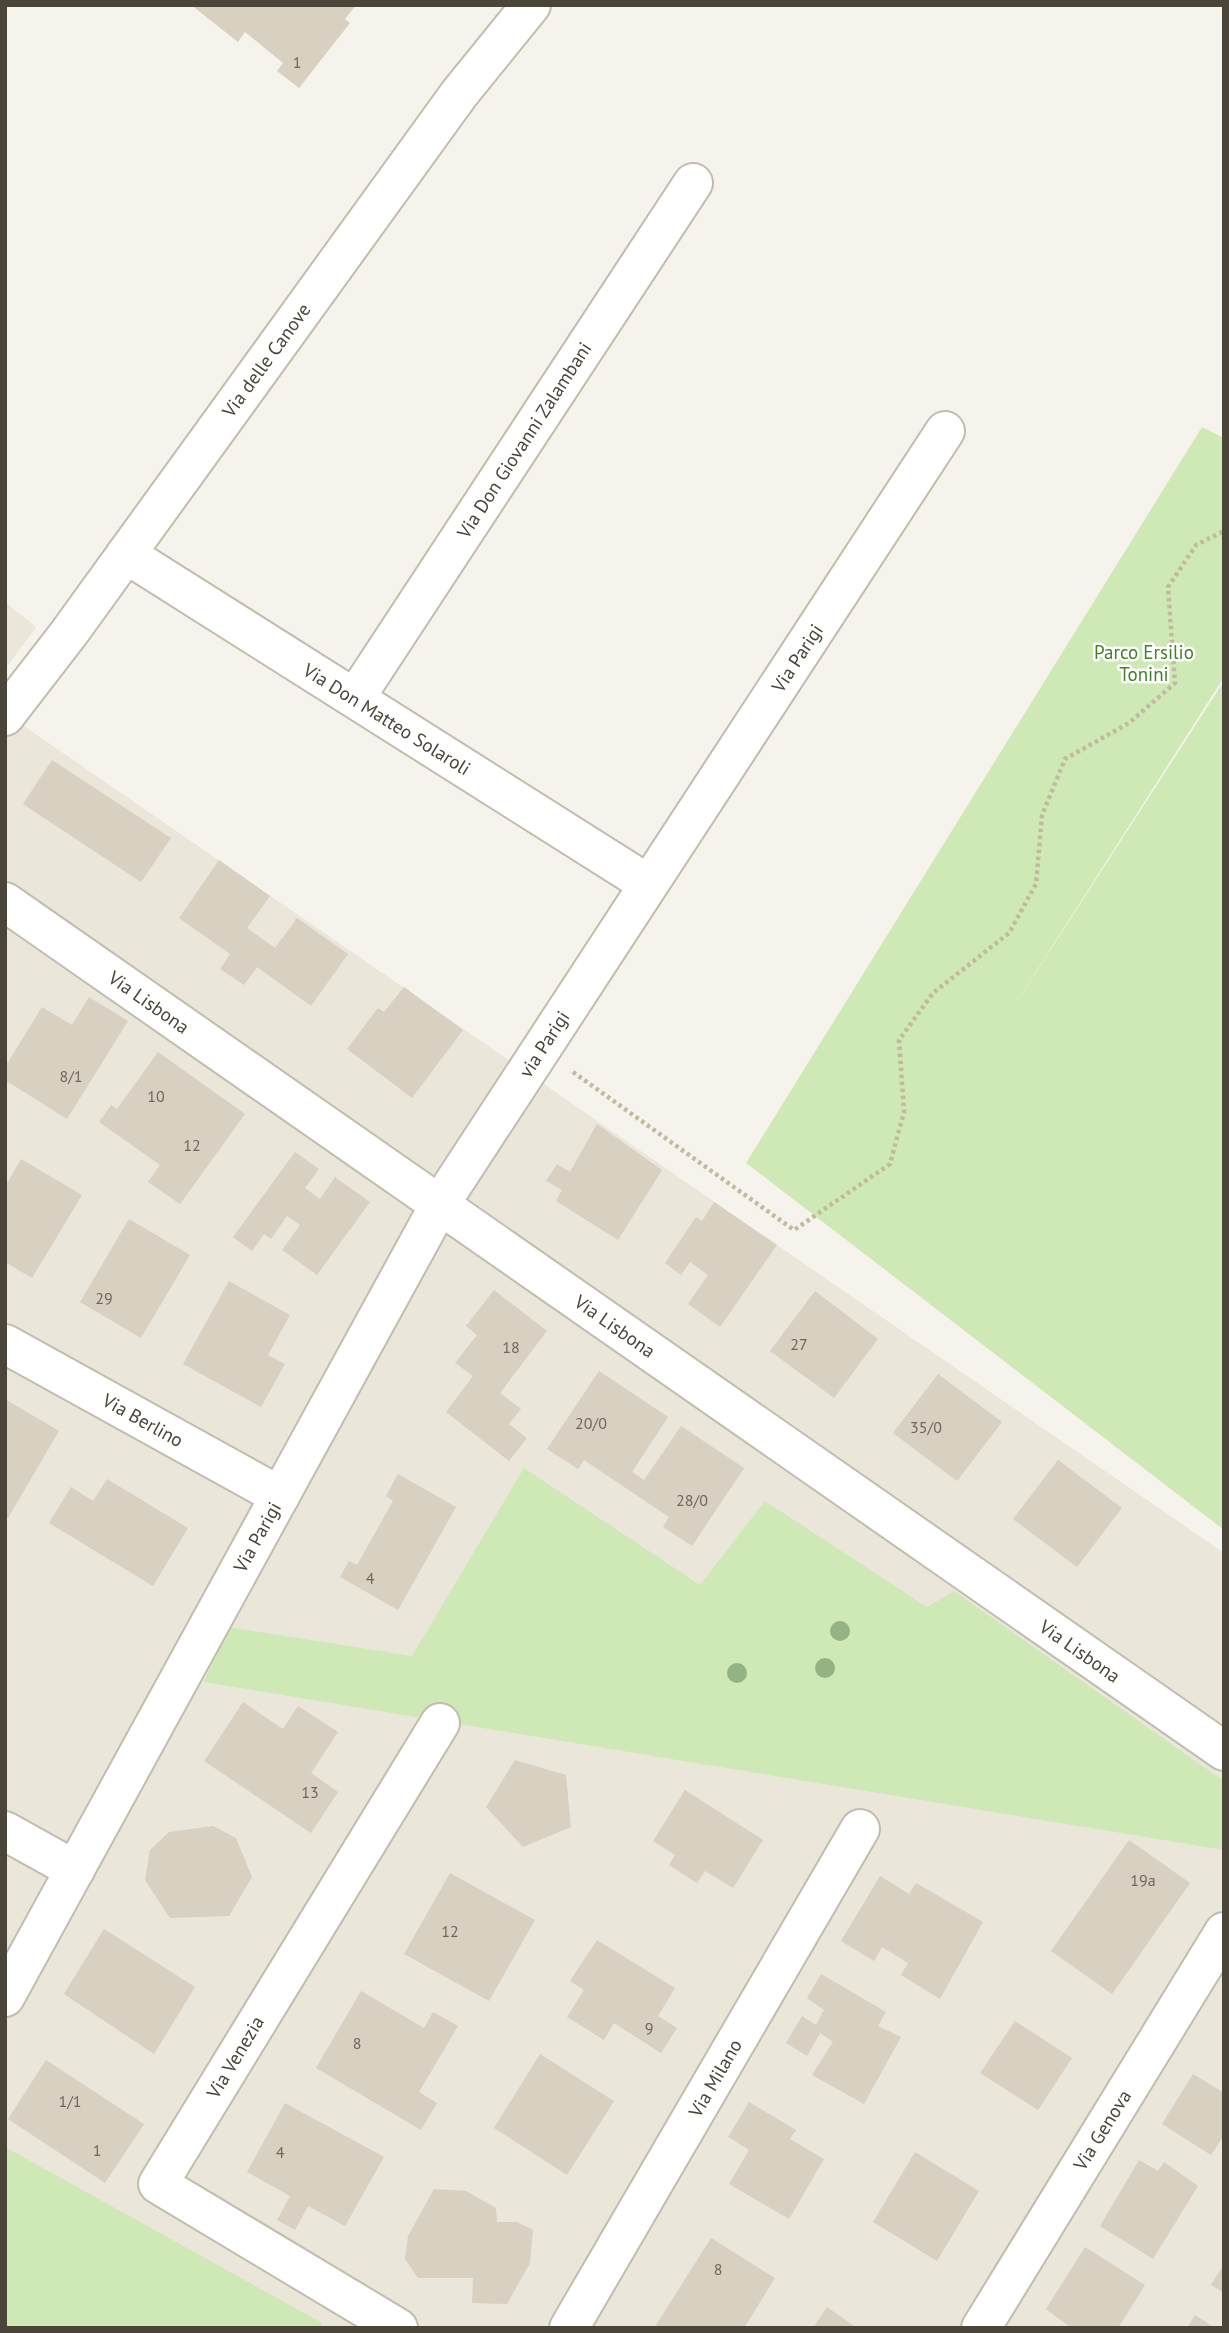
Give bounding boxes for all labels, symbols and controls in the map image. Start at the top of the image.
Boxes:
house number: 1 [293,52,301,72]
street label: Via delle Canove [216,298,315,422]
street label: Via Don Giovanni Zalambani [451,337,596,543]
street label: Via Parigi [766,619,828,697]
park label: Parco Ersilio Tonini [1094,640,1194,686]
street label: Via Don Matteo Solaroli [298,657,475,780]
street label: Via Lisbona [103,965,194,1039]
street label: via Parigi [514,1006,574,1082]
house number: 8/1 [59,1066,83,1086]
house number: 10 [147,1086,165,1106]
house number: 12 [183,1135,201,1155]
house number: 29 [95,1288,113,1308]
street label: Via Lisbona [569,1289,660,1363]
house number: 27 [790,1334,808,1354]
house number: 18 [502,1337,520,1357]
street label: Via Berlino [97,1387,188,1452]
house number: 20/0 [575,1413,607,1433]
house number: 35/0 [910,1417,942,1437]
house number: 28/0 [676,1490,708,1510]
street label: Via Parigi [227,1498,286,1577]
house number: 4 [366,1568,375,1588]
street label: Via Lisbona [1034,1614,1125,1688]
house number: 13 [301,1782,319,1802]
house number: 19a [1130,1870,1156,1890]
house number: 12 [441,1921,459,1941]
street label: Via Venezia [201,2011,269,2103]
house number: 9 [645,2018,653,2038]
house number: 8 [353,2033,361,2053]
street label: Via Milano [683,2035,747,2122]
street label: Via Genova [1067,2085,1136,2176]
house number: 1/1 [58,2091,82,2111]
house number: 1 [93,2140,101,2160]
house number: 4 [276,2142,285,2162]
house number: 8 [714,2259,722,2279]

